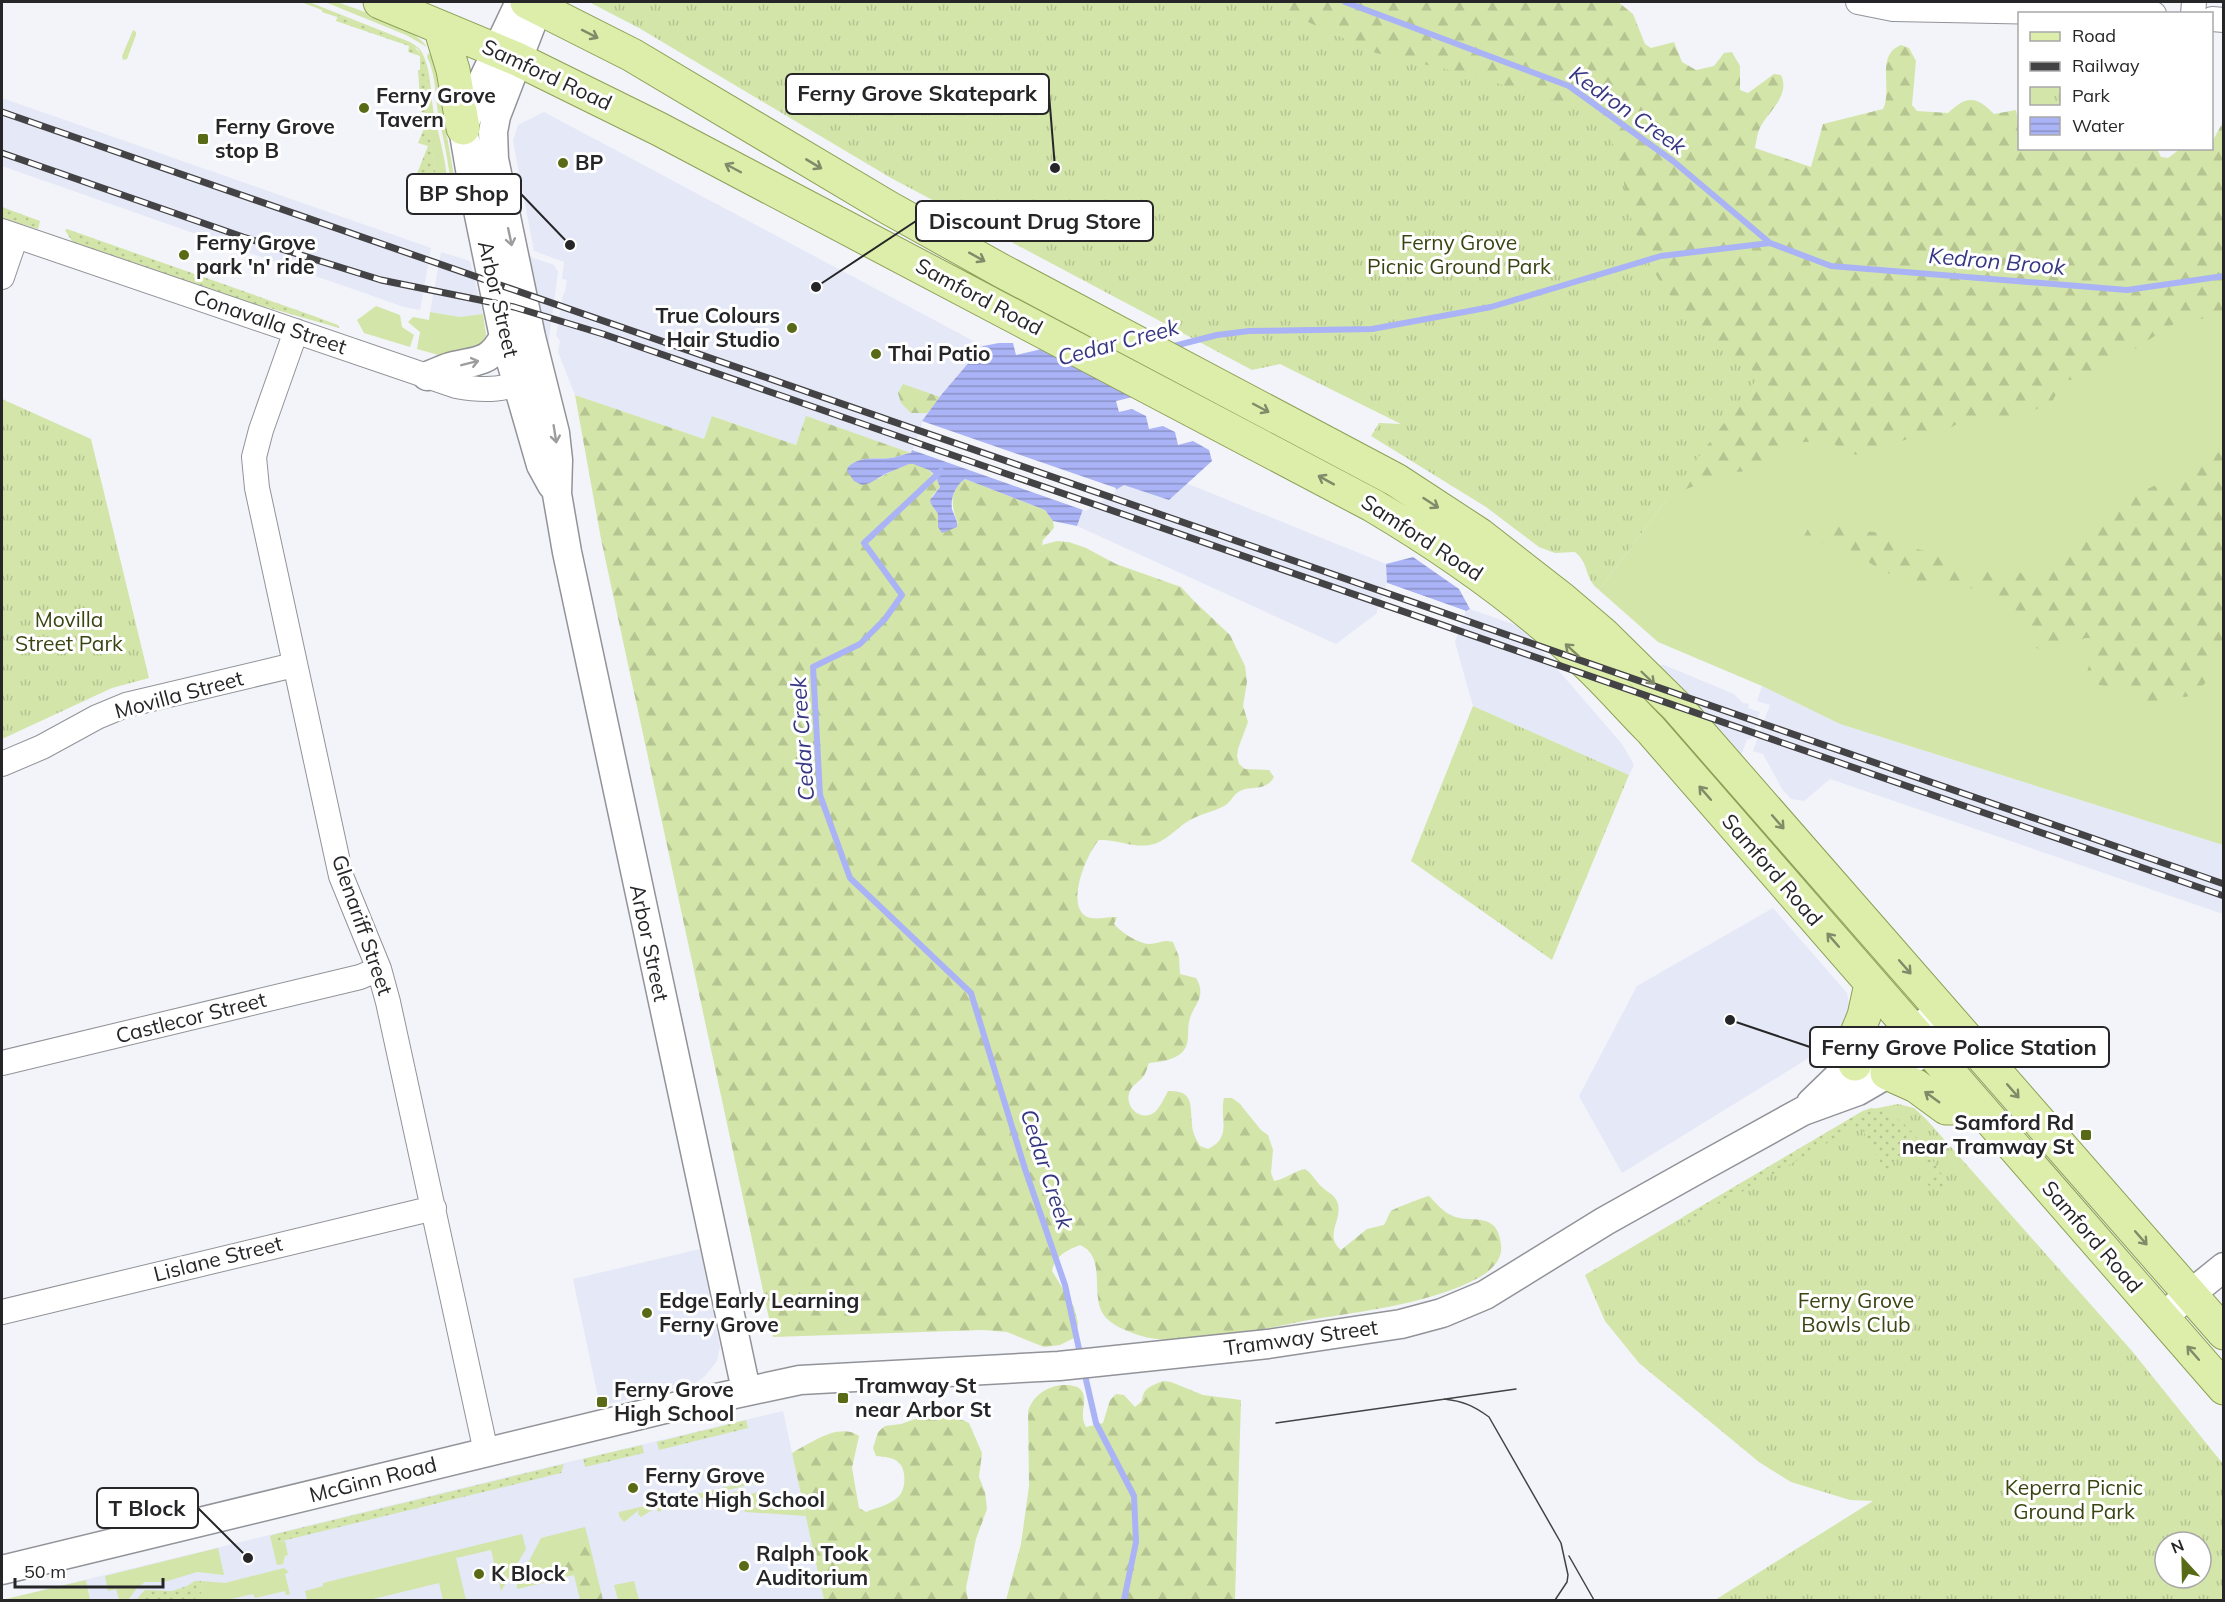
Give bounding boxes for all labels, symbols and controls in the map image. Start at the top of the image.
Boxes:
legend [2018,12,2213,150]
text: Road [2072,24,2116,47]
one-way arrow [581,28,599,40]
street label: Samford Road [479,33,616,115]
text: Railway [2072,54,2140,77]
water label: Kedron Creek [1564,60,1692,161]
callout: Ferny Grove Skatepark [786,74,1049,114]
text: Ferny Grove Skatepark [797,79,1038,107]
place label: Ferny Grove Tavern [376,82,496,132]
text: Park [2072,84,2111,107]
marker: Ferny Grove Tavern [357,101,371,115]
place label: Ferny Grove stop B [215,113,335,163]
text: Water [2072,114,2125,137]
marker: Ferny Grove stop B [196,132,210,146]
place label: BP [575,149,603,175]
marker: BP [556,156,570,170]
one-way arrow [805,158,822,170]
one-way arrow [725,162,743,173]
callout: BP Shop [407,174,521,214]
text: BP Shop [419,179,509,207]
callout: Discount Drug Store [916,201,1153,241]
text: Discount Drug Store [929,207,1141,235]
one-way arrow [505,227,516,246]
place label: Ferny Grove park 'n' ride [196,229,316,279]
park label: Ferny Grove Picnic Ground Park [1367,229,1551,279]
street label: Arbor Street [473,238,525,360]
water label: Kedron Brook [1927,241,2067,281]
marker: Ferny Grove park 'n' ride [177,248,191,262]
one-way arrow [968,251,985,263]
street label: Samford Road [912,252,1047,340]
street label: Conavalla Street [190,283,350,359]
place label: True Colours Hair Studio [655,302,780,352]
water label: Cedar Creek [1054,312,1182,372]
marker: True Colours Hair Studio [785,321,799,335]
place label: Thai Patio [888,340,990,366]
marker: Thai Patio [869,347,883,361]
one-way arrow [460,356,479,368]
one-way arrow [1252,402,1269,414]
one-way arrow [550,424,561,443]
one-way arrow [1318,474,1335,486]
street label: Samford Road [1357,488,1488,586]
one-way arrow [1422,497,1439,509]
park label: Movilla Street Park [15,606,123,656]
one-way arrow [1565,643,1580,657]
street label: Movilla Street [112,664,246,724]
one-way arrow [1640,670,1655,685]
water label: Cedar Creek [784,675,820,802]
one-way arrow [1698,786,1712,801]
street label: Samford Road [1717,808,1828,931]
one-way arrow [1771,814,1785,829]
street label: Glenariff Street [327,851,399,998]
street label: Arbor Street [625,882,675,1004]
one-way arrow [1826,933,1840,948]
one-way arrow [1898,959,1912,974]
street label: Castlecor Street [113,986,269,1048]
callout: Ferny Grove Police Station [1810,1027,2109,1067]
text: Ferny Grove Police Station [1821,1033,2097,1061]
one-way arrow [2006,1083,2020,1098]
one-way arrow [1924,1091,1940,1104]
water label: Cedar Creek [1014,1105,1080,1233]
place label: Samford Rd near Tramway St [1902,1109,2074,1159]
marker: Samford Rd near Tramway St [2079,1128,2093,1142]
street label: Samford Road [2037,1175,2148,1298]
street label: Lislane Street [151,1229,285,1287]
one-way arrow [2134,1230,2148,1245]
place label: Edge Early Learning Ferny Grove [659,1287,859,1337]
park label: Ferny Grove Bowls Club [1798,1287,1914,1337]
marker: Edge Early Learning Ferny Grove [640,1306,654,1320]
street label: Tramway Street [1222,1313,1379,1361]
one-way arrow [2186,1346,2200,1361]
place label: Tramway St near Arbor St [855,1372,991,1422]
place label: Ferny Grove High School [614,1376,734,1426]
marker: Tramway St near Arbor St [836,1391,850,1405]
marker: Ferny Grove High School [595,1395,609,1409]
street label: McGinn Road [306,1451,439,1507]
place label: Ferny Grove State High School [645,1462,825,1512]
park label: Keperra Picnic Ground Park [2005,1474,2143,1524]
marker: Ferny Grove State High School [626,1481,640,1495]
callout: T Block [97,1488,198,1528]
text: T Block [109,1494,186,1522]
north arrow [2153,1530,2213,1590]
text: N [2168,1535,2187,1558]
place label: Ralph Took Auditorium [756,1540,869,1590]
scale bar [15,1551,164,1589]
marker: Ralph Took Auditorium [737,1559,751,1573]
text: 50 m [24,1560,66,1583]
place label: K Block [491,1560,566,1586]
marker: K Block [472,1567,486,1581]

